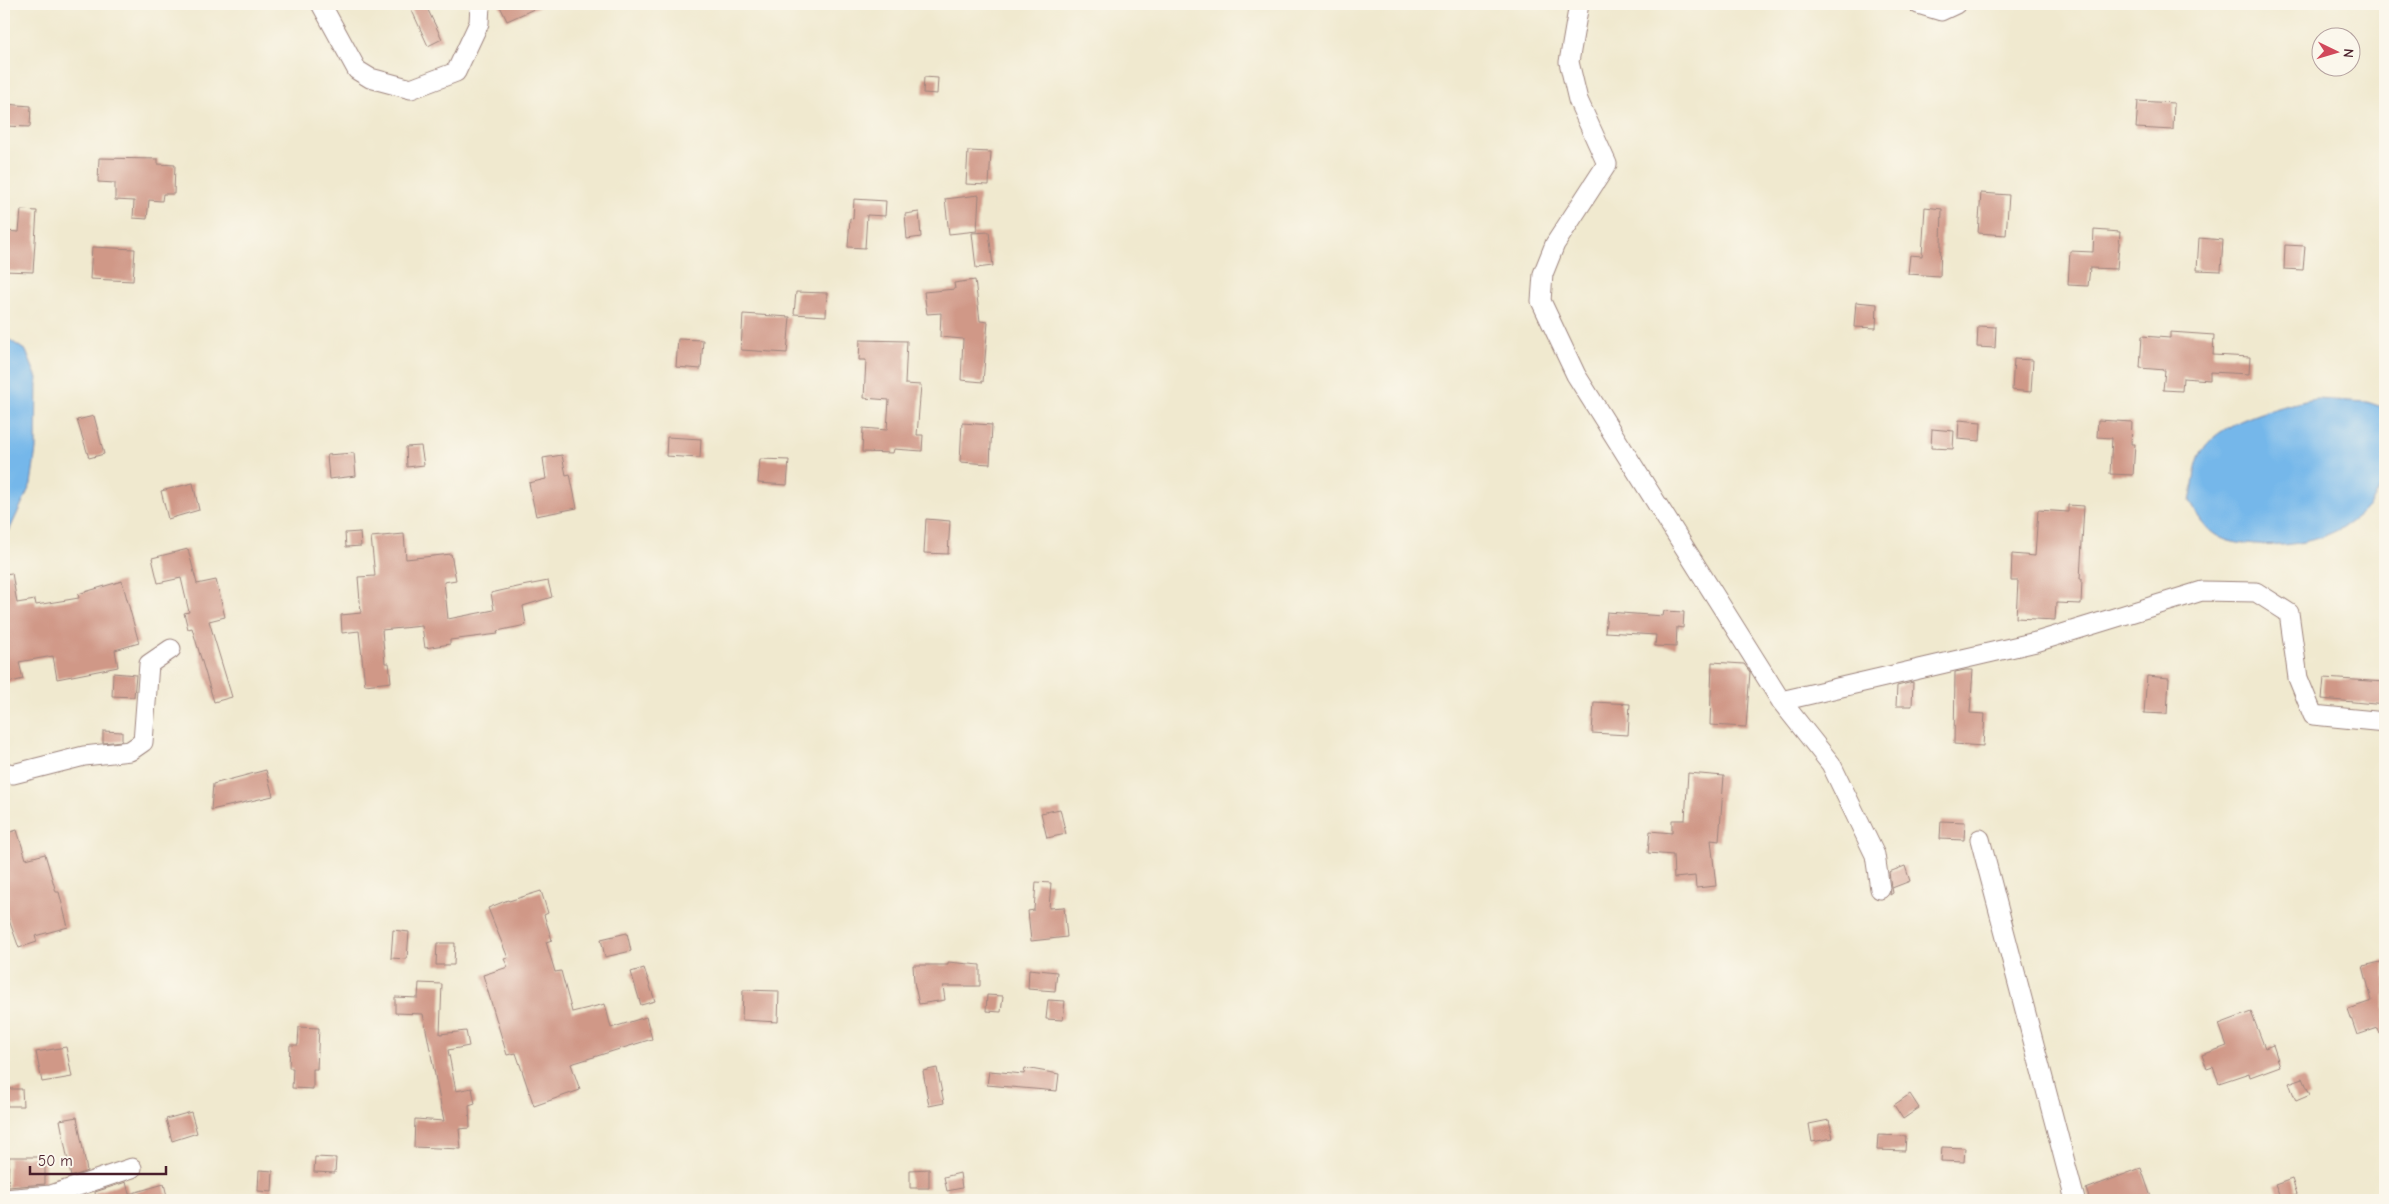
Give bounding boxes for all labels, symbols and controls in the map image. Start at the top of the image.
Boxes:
north arrow [2312,28,2362,78]
text: N [2340,48,2357,58]
scale bar [30,1144,166,1176]
text: 50 m [38,1152,73,1170]

